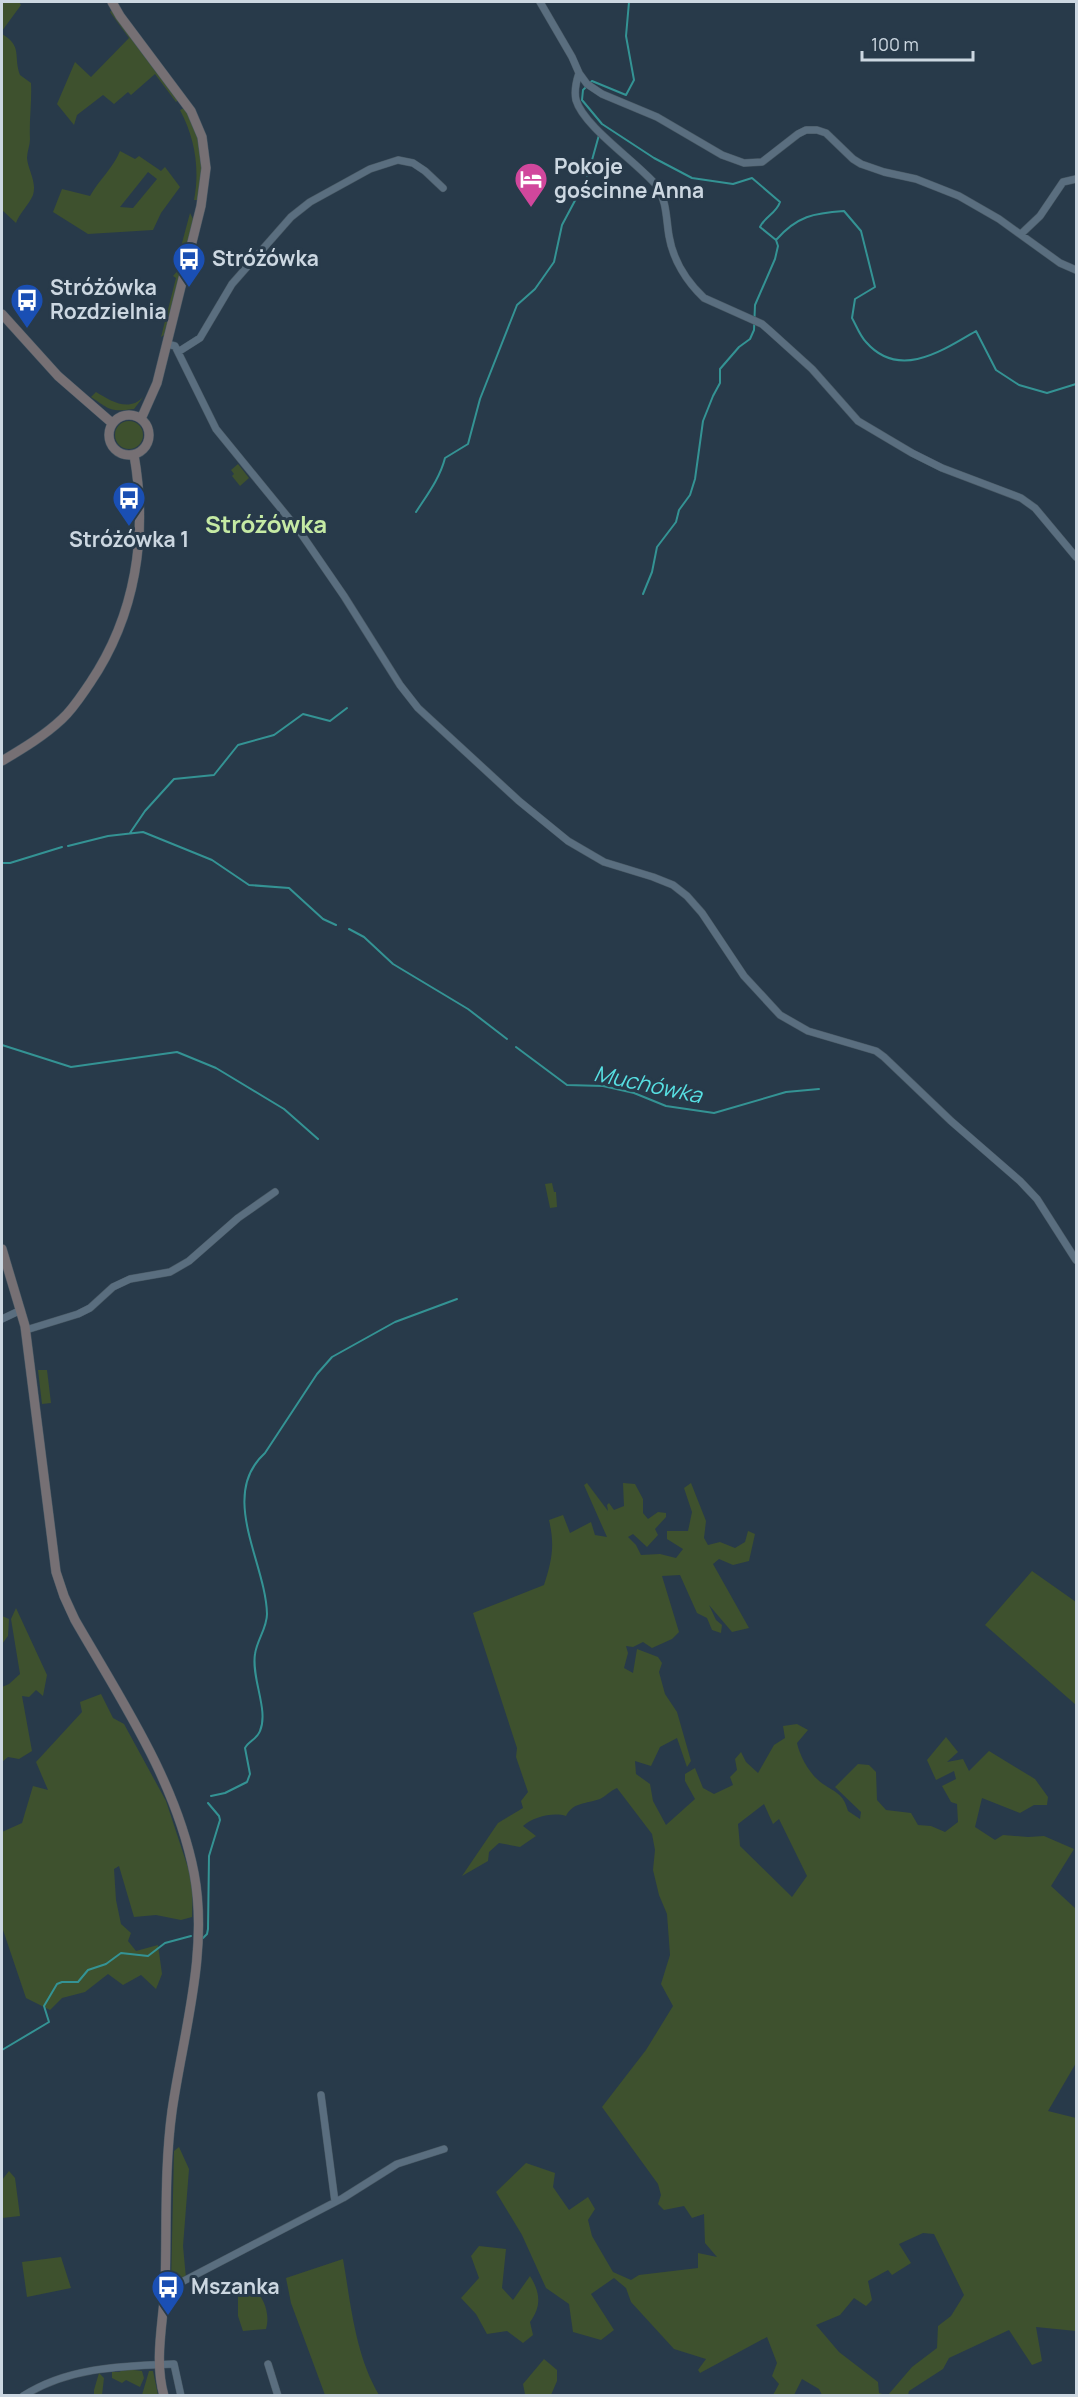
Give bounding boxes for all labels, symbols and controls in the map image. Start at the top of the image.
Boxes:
scale bar [862,24,973,62]
text: 100 m [871,32,919,56]
place label: Pokoje gościnne Anna [554,152,704,204]
hotel icon: Pokoje gościnne Anna [513,161,549,208]
bus stop icon: Stróżówka [171,241,207,288]
place label: Stróżówka [212,244,319,272]
place label: Stróżówka Rozdzielnia [50,273,167,325]
bus stop icon: Stróżówka Rozdzielnia [9,282,45,329]
bus stop icon: Stróżówka 1 [111,480,147,527]
district label: Stróżówka [205,507,327,540]
place label: Stróżówka 1 [69,525,189,553]
water label: Muchówka [591,1058,706,1110]
bus stop icon: Mszanka [150,2269,186,2316]
place label: Mszanka [191,2272,280,2300]

